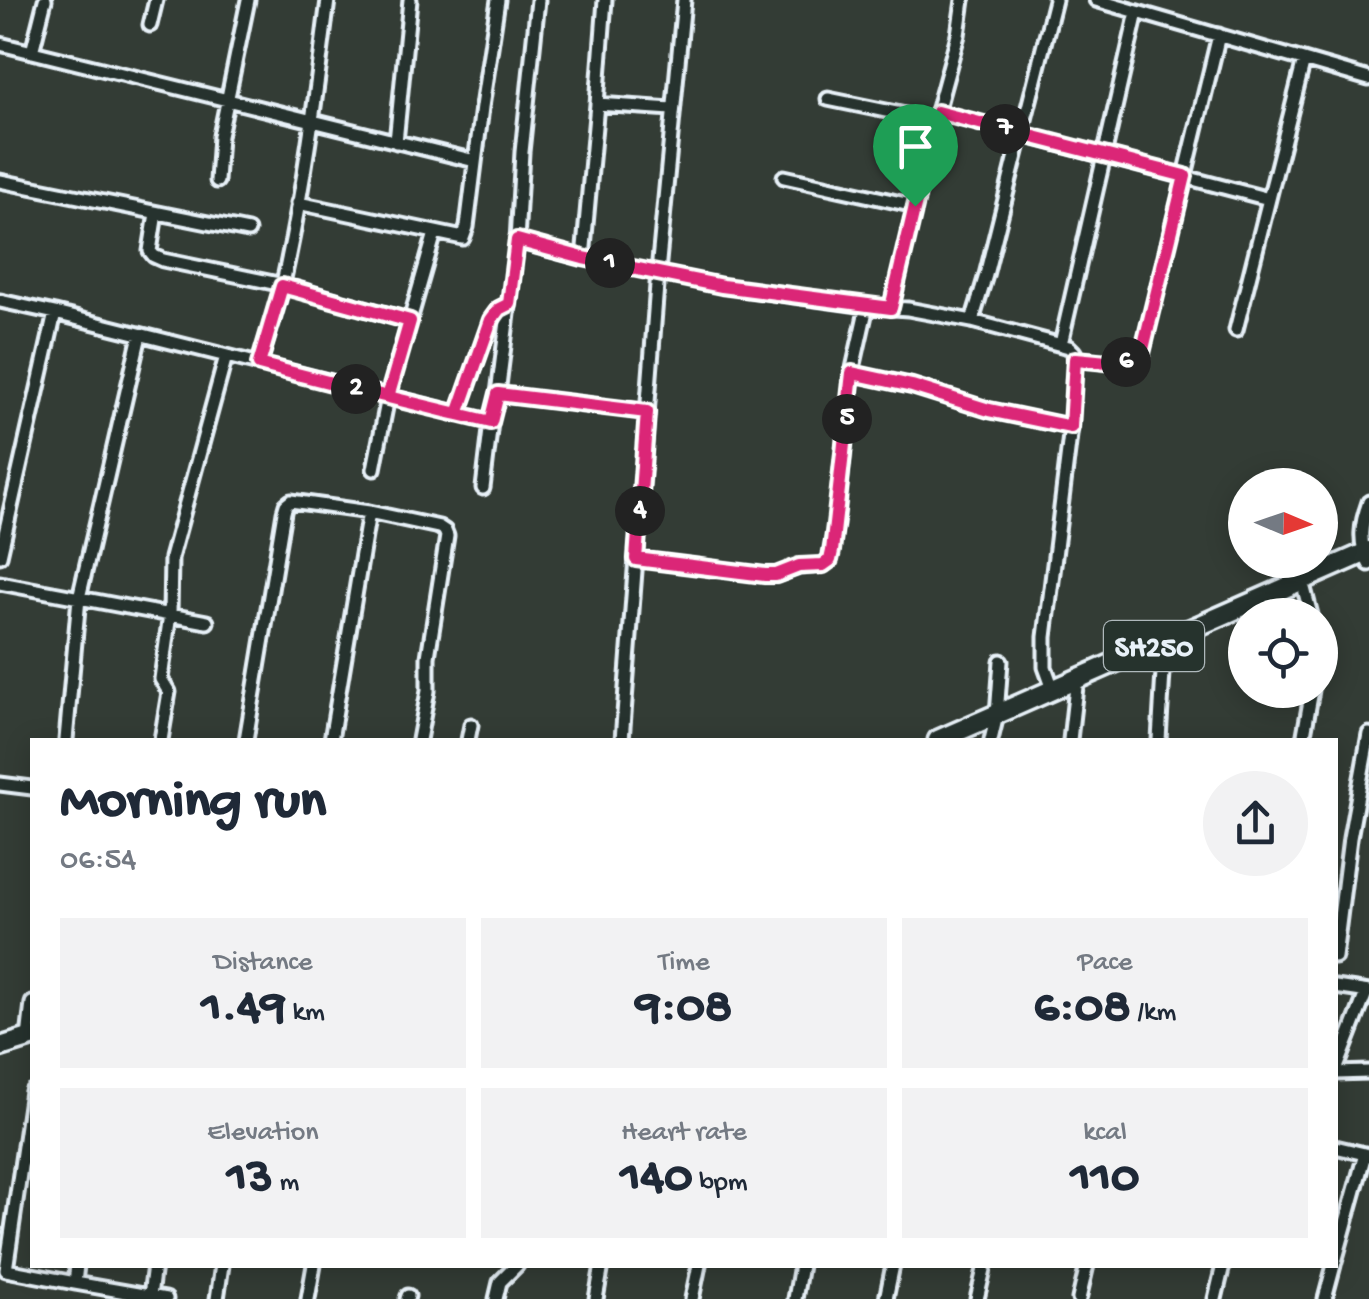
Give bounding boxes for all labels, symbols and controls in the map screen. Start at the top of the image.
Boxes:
pin [873,104,958,207]
pin: 7 [980,104,1030,154]
text: 7 [998,112,1012,145]
icon: arrive [888,119,943,174]
pin: 1 [585,238,635,288]
text: 1 [604,246,616,279]
pin: 6 [1101,337,1151,387]
text: 6 [1119,345,1133,378]
pin: 2 [331,364,381,414]
text: 2 [349,372,363,405]
pin: 5 [822,394,872,444]
text: 5 [840,402,854,435]
north arrow [1228,468,1338,578]
map controls [1228,468,1338,708]
pin: 4 [615,486,665,536]
text: 4 [633,494,647,527]
button: locate [1228,598,1338,708]
road number: SH250 [1104,621,1204,671]
button: share [1203,771,1308,876]
text: Morning run [60,772,326,836]
text: 06:54 [60,842,136,880]
text: Distance [214,947,312,980]
text: Time [658,947,710,980]
text: Pace [1078,947,1132,980]
text: 1.49 [201,980,286,1039]
text: 9:08 [636,980,732,1039]
text: 6:08 [1034,980,1131,1039]
text: km [286,997,325,1030]
text: /km [1131,997,1176,1030]
text: Elevation [207,1117,319,1150]
text: Heart rate [621,1117,747,1150]
text: kcal [1083,1117,1127,1150]
text: 13 [227,1150,273,1209]
text: 140 [620,1150,693,1209]
text: 110 [1071,1150,1139,1209]
text: m [273,1167,299,1200]
text: bpm [693,1167,748,1200]

